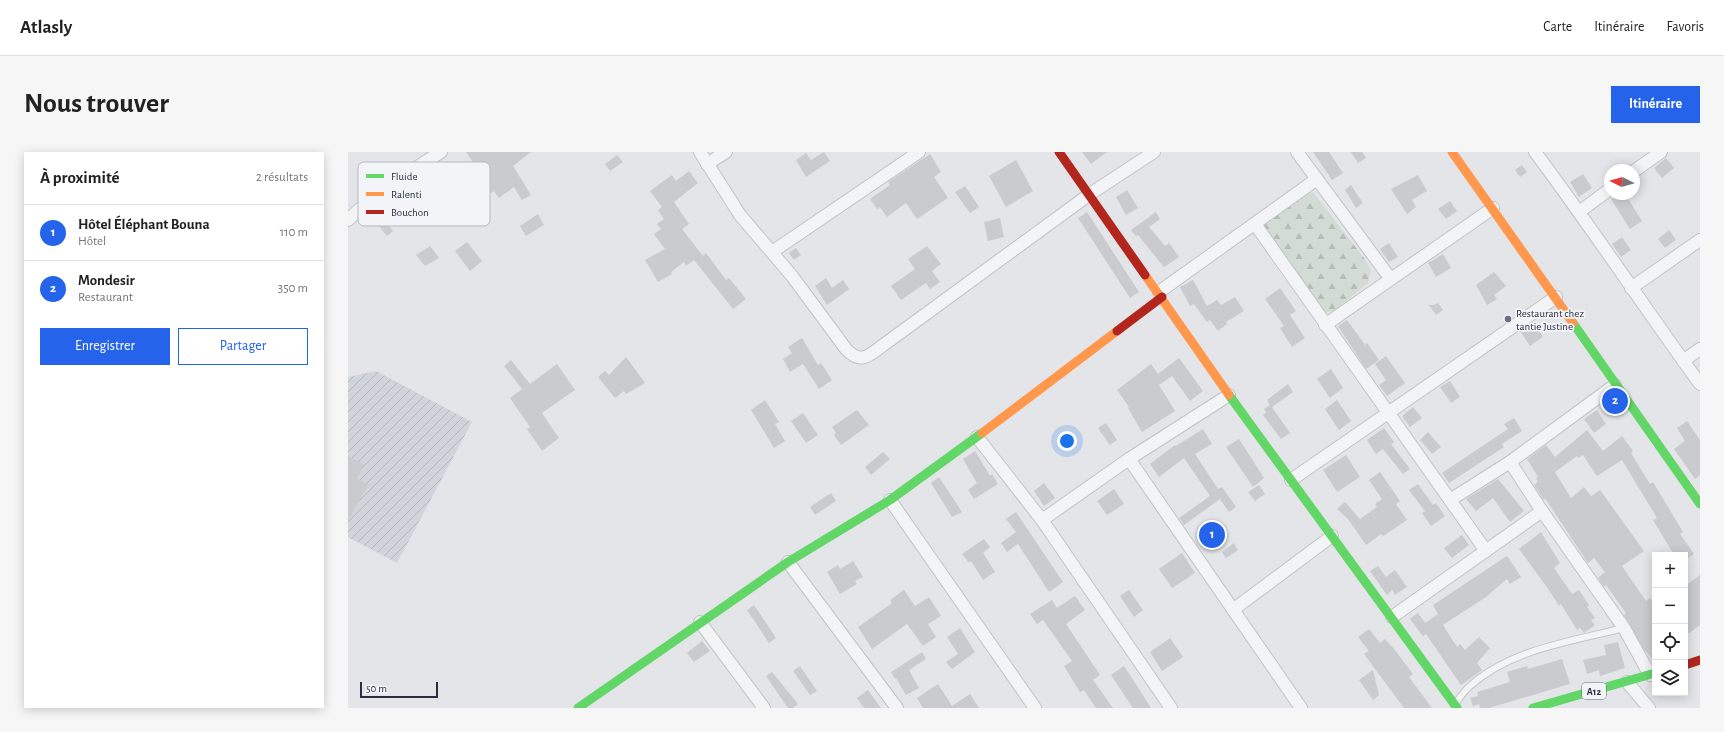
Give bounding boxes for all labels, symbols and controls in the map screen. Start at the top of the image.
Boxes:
text: Atlasly [20,18,72,37]
text: Carte [1543,20,1572,34]
text: Itinéraire [1594,20,1644,34]
text: Favoris [1666,20,1704,34]
button: Itinéraire [1611,86,1700,123]
text: Nous trouver [24,90,169,118]
legend [358,162,490,226]
north arrow [1604,164,1640,200]
text: À proximité [40,169,120,186]
text: 2 résultats [256,171,308,184]
text: Fluide [391,171,418,182]
text: Ralenti [391,189,422,200]
text: Bouchon [391,207,429,218]
text: Hôtel Éléphant Bouna [78,217,210,232]
text: 1 [51,226,55,239]
text: 110 m [280,226,308,239]
text: Hôtel [78,235,106,248]
text: Mondesir [78,273,135,288]
text: 2 [50,282,56,295]
text: 350 m [278,282,308,295]
text: Restaurant [78,291,133,304]
place label: Restaurant chez tantie Justine [1516,308,1584,332]
marker: Restaurant chez tantie Justine [1503,314,1513,324]
button: Enregistrer [40,328,170,365]
button: Partager [178,328,308,365]
pin: 2 [1602,386,1628,416]
your location [1057,431,1077,451]
pin: 1 [1199,520,1225,550]
map controls [1652,552,1688,696]
button: + [1652,552,1688,588]
button: − [1652,588,1688,624]
button: locate [1652,624,1688,660]
button: layers [1652,660,1688,696]
scale bar [360,680,438,699]
text: 50 m [366,683,387,694]
road number: A12 [1582,683,1606,699]

